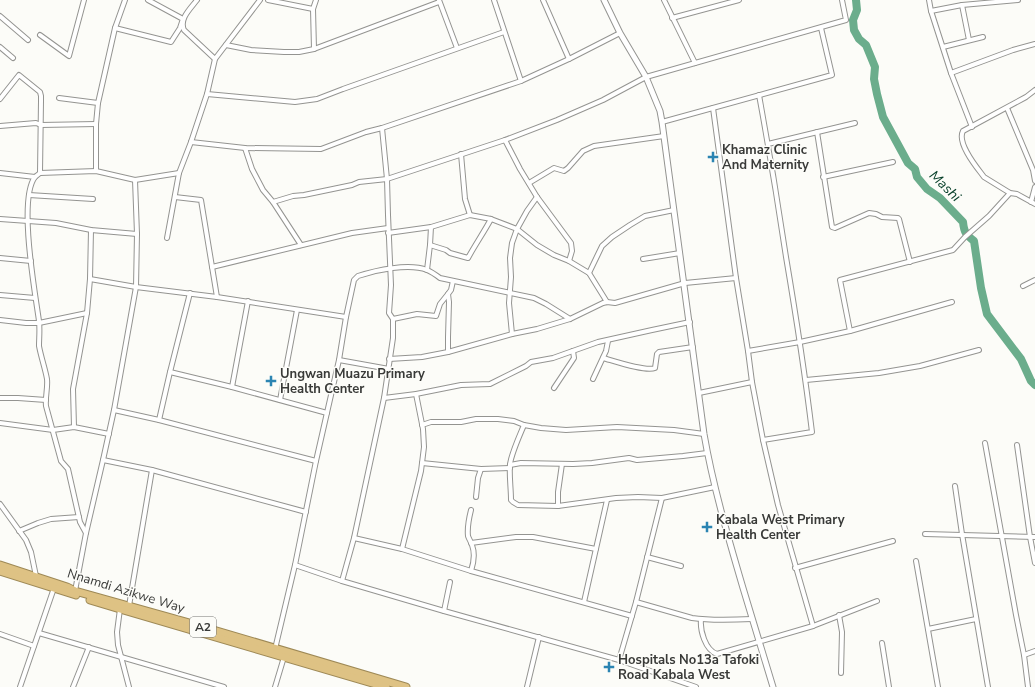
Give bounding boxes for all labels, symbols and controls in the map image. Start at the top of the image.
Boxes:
place label: Khamaz Clinic And Maternity [722,141,809,174]
marker: Khamaz Clinic And Maternity [707,151,719,163]
water label: Mashi [925,166,966,206]
place label: Ungwan Muazu Primary Health Center [280,365,425,398]
marker: Ungwan Muazu Primary Health Center [265,375,277,387]
place label: Kabala West Primary Health Center [716,511,845,544]
marker: Kabala West Primary Health Center [701,521,713,533]
street label: Nnamdi Azikwe Way [65,565,187,618]
road number: A2 [190,617,216,637]
place label: Hospitals No13a Tafoki Road Kabala West [618,651,759,684]
marker: Hospitals No13a Tafoki Road Kabala West [603,661,615,673]

